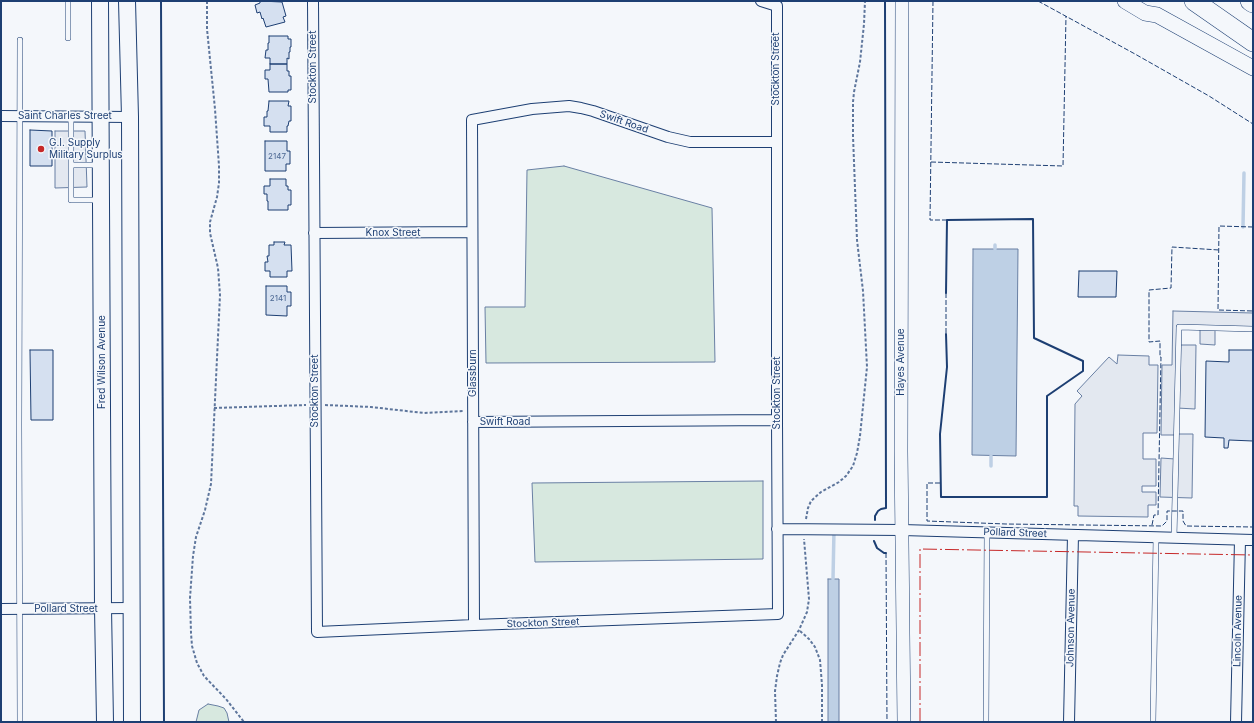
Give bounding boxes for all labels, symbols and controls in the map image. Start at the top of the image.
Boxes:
street label: Stockton Street [307,31,319,103]
street label: Stockton Street [770,33,782,105]
street label: Swift Road [598,108,650,136]
street label: Saint Charles Street [18,110,112,122]
place label: G.I. Supply Military Surplus [49,137,123,160]
marker: G.I. Supply Military Surplus [36,144,46,154]
house number: 2147 [268,152,286,162]
street label: Knox Street [366,227,420,239]
house number: 2141 [270,294,286,304]
street label: Fred Wilson Avenue [96,315,108,409]
street label: Hayes Avenue [895,328,907,396]
street label: Glassburn [467,349,479,397]
street label: Stockton Street [309,355,321,427]
street label: Stockton Street [771,357,783,429]
street label: Swift Road [480,416,530,428]
street label: Pollard Street [983,526,1047,540]
street label: Johnson Avenue [1064,589,1078,667]
street label: Lincoln Avenue [1231,595,1245,667]
street label: Pollard Street [34,603,98,615]
street label: Stockton Street [506,616,580,630]

